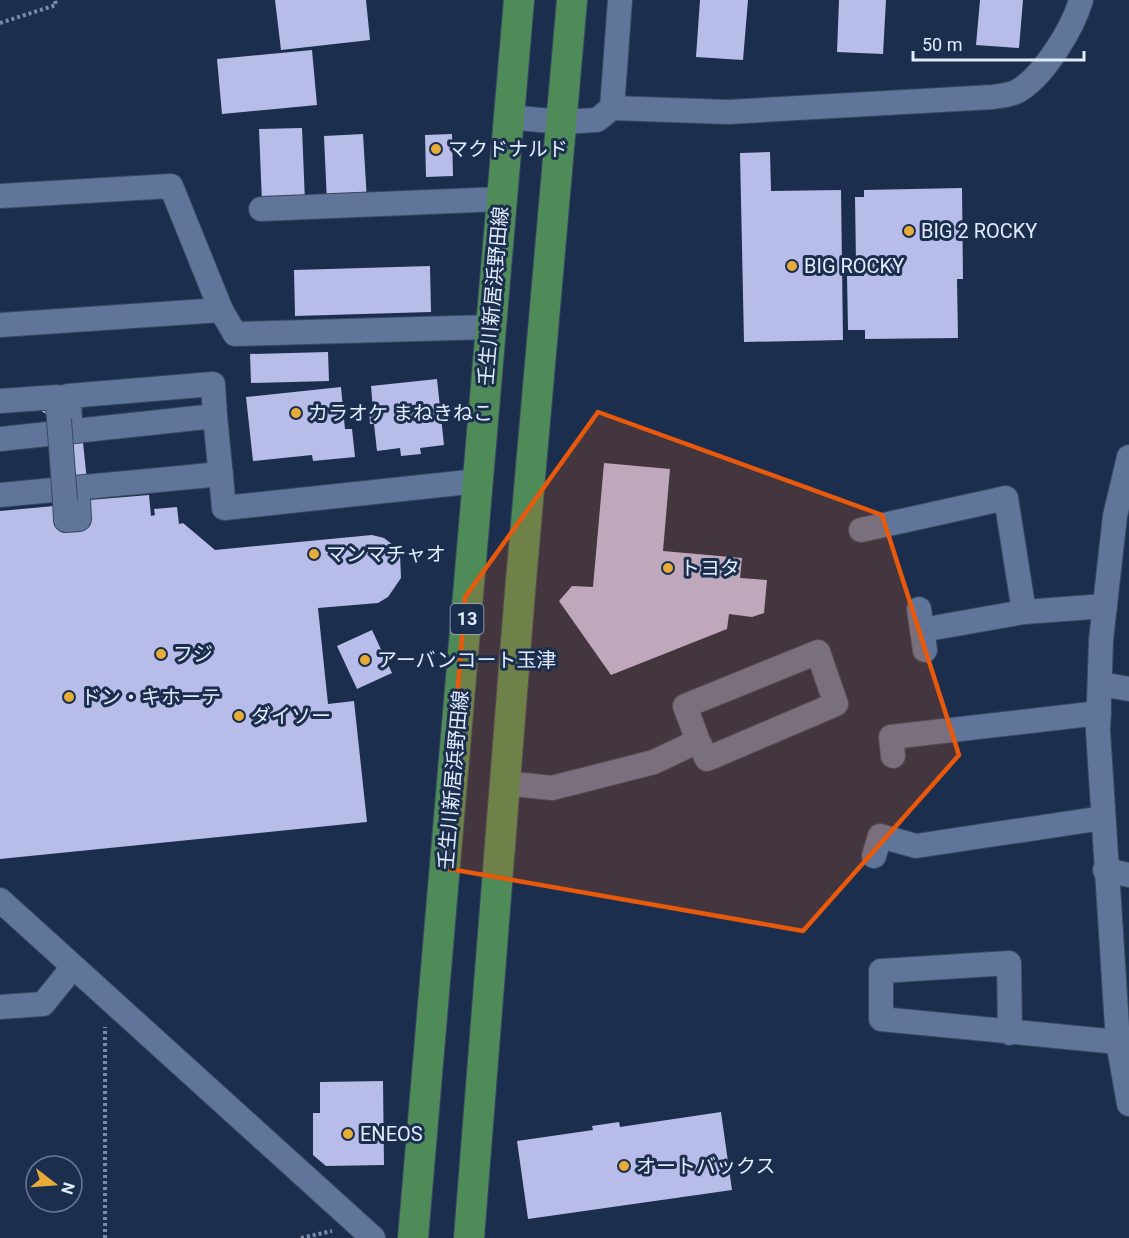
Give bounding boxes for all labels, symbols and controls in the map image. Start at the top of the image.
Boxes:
scale bar [913,24,1084,62]
text: 50 m [922,34,962,55]
place label: マクドナルド [448,137,568,161]
marker: マクドナルド [429,142,443,156]
street label: 壬生川新居浜野田線 [473,205,513,387]
place label: BIG 2 ROCKY [921,219,1037,243]
marker: BIG 2 ROCKY [902,224,916,238]
place label: BIG ROCKY [804,254,904,278]
marker: BIG ROCKY [785,259,799,273]
place label: カラオケ まねきねこ [308,401,493,425]
marker: カラオケ まねきねこ [289,406,303,420]
place label: マンマチャオ [326,542,446,566]
marker: マンマチャオ [307,547,321,561]
place label: トヨタ [680,556,740,580]
marker: トヨタ [661,561,675,575]
road number: 13 [450,604,484,634]
place label: フジ [173,642,213,666]
marker: フジ [154,647,168,661]
place label: アーバンコート玉津 [377,648,557,672]
marker: アーバンコート玉津 [358,653,372,667]
place label: ドン・キホーテ [81,685,221,709]
street label: 壬生川新居浜野田線 [433,689,473,871]
marker: ドン・キホーテ [62,690,76,704]
place label: ダイソー [251,704,331,728]
marker: ダイソー [232,709,246,723]
place label: ENEOS [360,1122,423,1146]
marker: ENEOS [341,1127,355,1141]
north arrow [24,1154,84,1214]
place label: オートバックス [636,1154,775,1178]
marker: オートバックス [617,1159,631,1173]
text: N [57,1180,79,1196]

